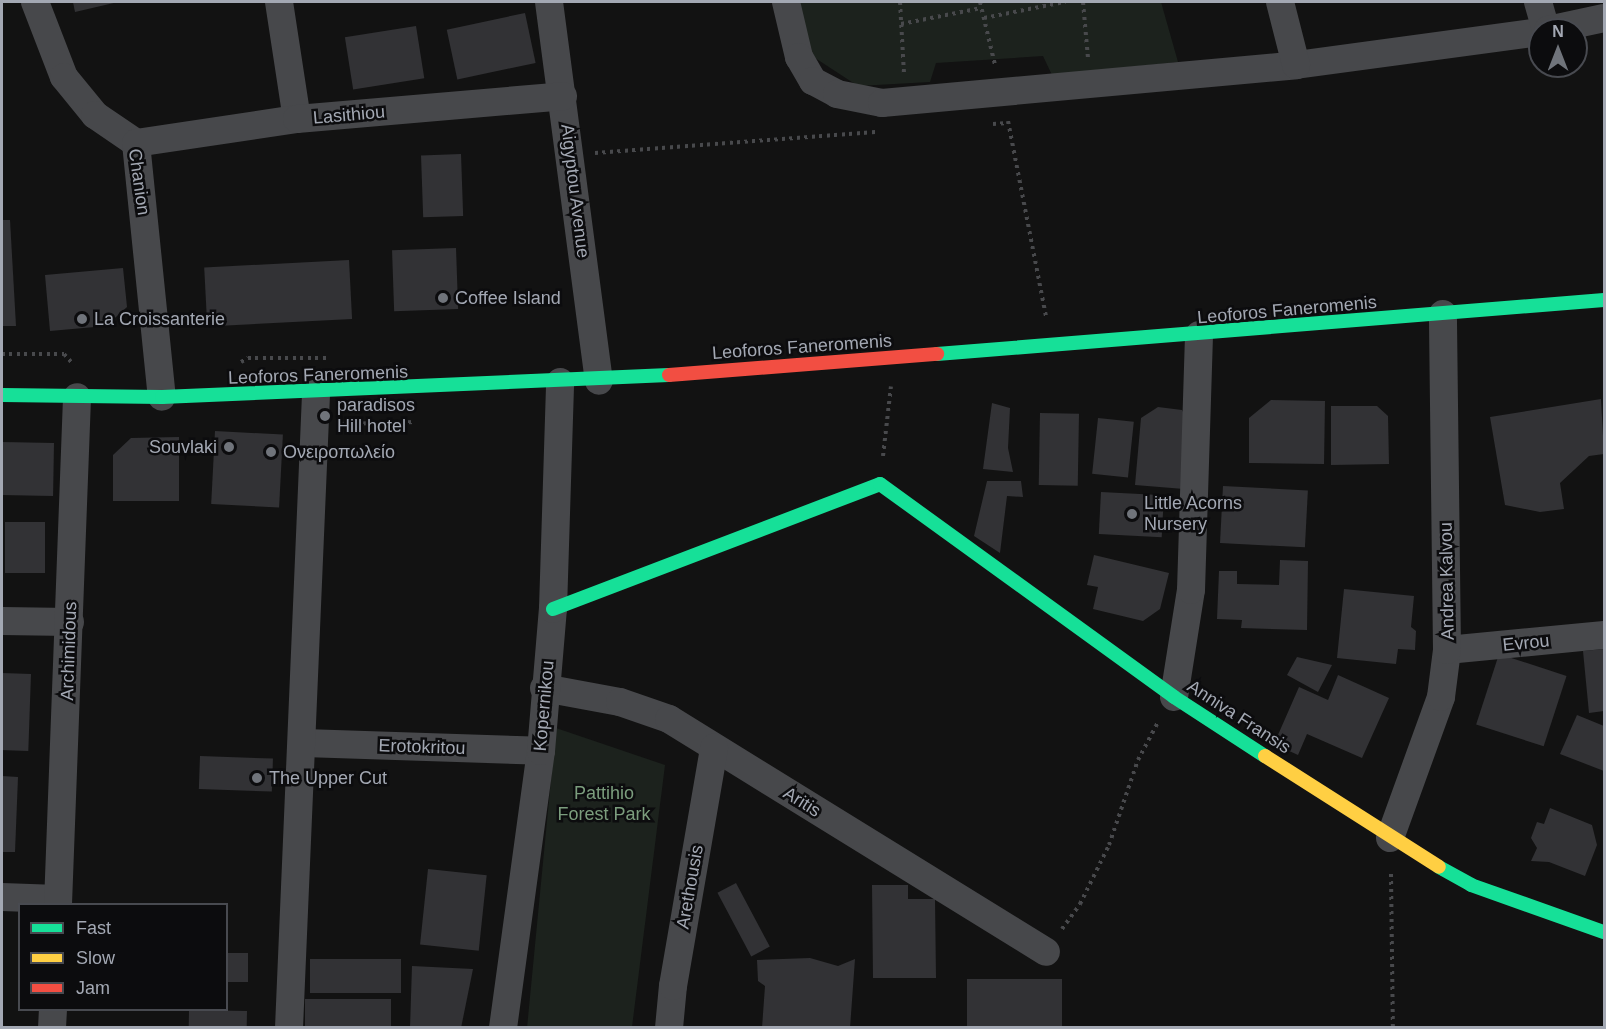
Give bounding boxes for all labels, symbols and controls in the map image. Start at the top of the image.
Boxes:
north arrow [1528,18,1588,78]
text: N [1552,23,1564,40]
street label: Lasithiou [312,101,386,129]
street label: Aigyptou Avenue [556,122,594,260]
street label: Chanion [124,147,154,217]
place label: Coffee Island [455,287,561,309]
marker: Coffee Island [436,291,450,305]
street label: Leoforos Faneromenis [1196,291,1378,329]
place label: La Croissanterie [94,308,225,330]
marker: La Croissanterie [75,312,89,326]
street label: Leoforos Faneromenis [711,330,893,364]
street label: Leoforos Faneromenis [228,361,408,389]
place label: paradisos Hill hotel [337,395,415,438]
marker: paradisos Hill hotel [318,409,332,423]
place label: Souvlaki [149,436,217,458]
marker: Souvlaki [222,440,236,454]
place label: Ονειροπωλείο [283,441,395,463]
marker: Ονειροπωλείο [264,445,278,459]
place label: Little Acorns Nursery [1144,493,1243,536]
marker: Little Acorns Nursery [1125,507,1139,521]
street label: Andrea Kalvou [1435,522,1459,640]
street label: Archimidous [56,601,82,701]
street label: Evrou [1501,630,1551,656]
street label: Kopernikou [529,660,559,752]
street label: Anniva Fransis [1183,676,1295,758]
street label: Erotokritou [378,735,466,759]
place label: The Upper Cut [269,767,387,789]
marker: The Upper Cut [250,771,264,785]
street label: Aritis [779,782,825,822]
park label: Pattihio Forest Park [557,783,651,826]
street label: Arethousis [672,843,708,931]
legend [18,903,228,1011]
text: Fast [76,918,111,938]
text: Slow [76,948,115,968]
text: Jam [76,978,110,998]

